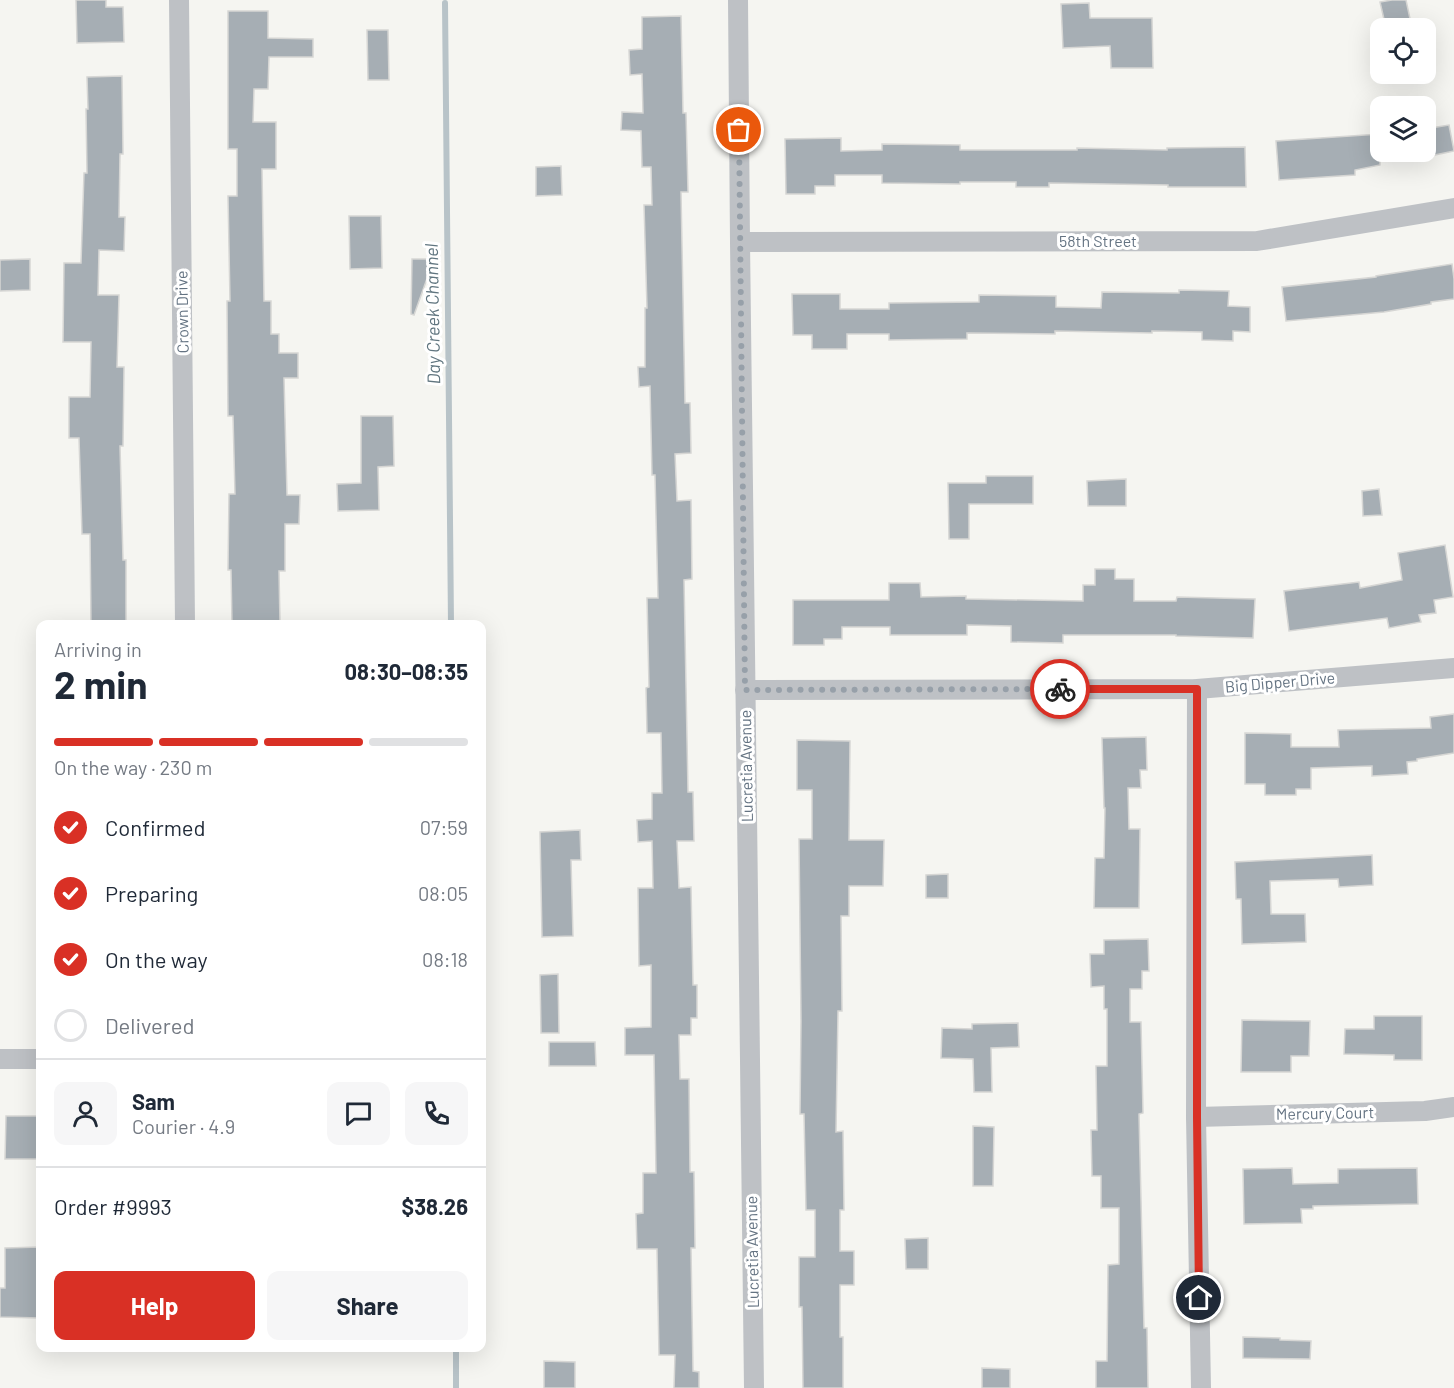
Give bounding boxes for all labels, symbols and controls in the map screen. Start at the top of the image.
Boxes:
map controls [1370,18,1436,162]
button: locate [1370,18,1436,84]
button: layers [1370,96,1436,162]
pin [713,104,764,155]
icon: bag [722,113,755,146]
street label: 58th Street [1059,231,1137,250]
water label: Day Creek Channel [420,243,444,385]
street label: Crown Drive [171,270,192,354]
text: Arriving in [54,637,142,661]
text: 08:30–08:35 [344,658,468,684]
courier [1030,659,1090,719]
text: 2 min [54,660,147,707]
street label: Big Dipper Drive [1224,667,1336,696]
icon: bike [1044,673,1077,706]
street label: Lucretia Avenue [735,710,756,822]
text: On the way · 230 m [54,755,212,779]
icon: check [54,811,87,844]
text: Confirmed [105,814,205,840]
text: 07:59 [420,815,468,839]
icon: check [54,877,87,910]
text: Preparing [105,880,198,906]
text: 08:05 [418,881,468,905]
icon: check [54,943,87,976]
text: On the way [105,946,208,972]
text: 08:18 [422,947,468,971]
text: Delivered [105,1012,194,1038]
button: person [54,1082,117,1145]
button: chat [327,1082,390,1145]
button: phone [405,1082,468,1145]
text: Sam [132,1088,175,1114]
street label: Mercury Court [1276,1102,1374,1123]
text: Courier · 4.9 [132,1114,235,1138]
text: Order #9993 [54,1193,172,1219]
text: $38.26 [402,1193,468,1219]
street label: Lucretia Avenue [741,1196,762,1308]
button: Help [54,1271,255,1340]
button: Share [267,1271,468,1340]
pin [1173,1272,1224,1323]
icon: home [1182,1281,1215,1314]

